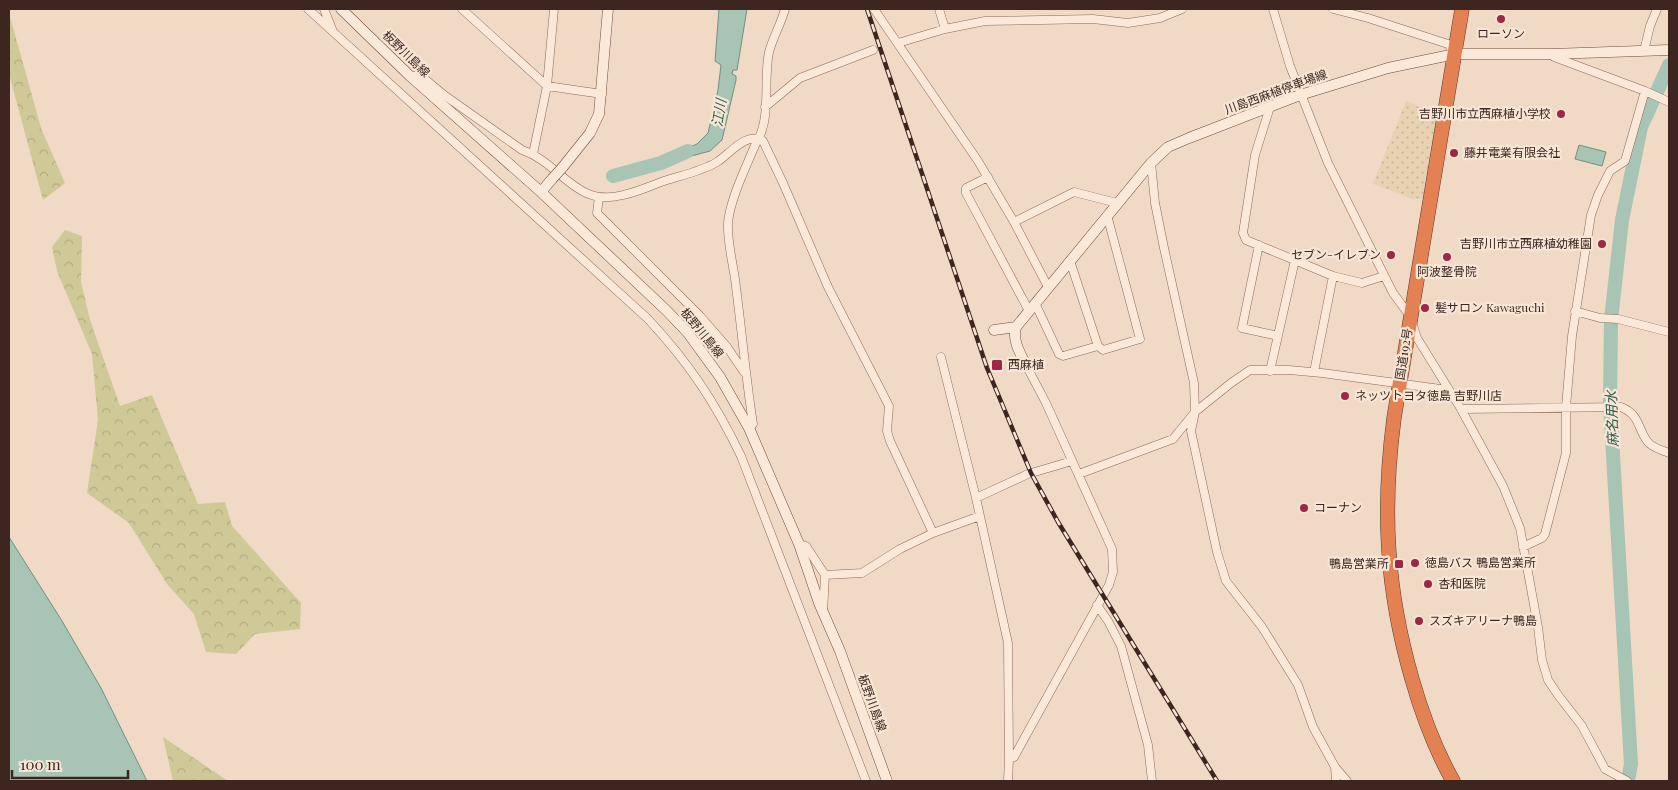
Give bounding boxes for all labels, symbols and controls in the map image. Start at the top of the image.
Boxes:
marker: ローソン [1495,13,1507,25]
place label: ローソン [1477,25,1525,41]
street label: 板野川島線 [380,27,434,80]
street label: 川島西麻植停車場線 [1222,65,1329,117]
water label: 江川 [707,96,730,128]
place label: 吉野川市立西麻植小学校 [1419,105,1551,121]
marker: 吉野川市立西麻植小学校 [1555,108,1567,120]
place label: 藤井電業有限会社 [1464,144,1560,160]
marker: 藤井電業有限会社 [1448,147,1460,159]
place label: 吉野川市立西麻植幼稚園 [1460,235,1592,251]
marker: 吉野川市立西麻植幼稚園 [1596,238,1608,250]
place label: セブン-イレブン [1291,246,1381,262]
marker: セブン-イレブン [1385,249,1397,261]
marker: 阿波整骨院 [1441,251,1453,263]
place label: 阿波整骨院 [1417,263,1477,279]
place label: 髪サロン Kawaguchi [1435,299,1545,315]
marker: 髪サロン Kawaguchi [1419,302,1431,314]
street label: 板野川島線 [678,304,728,361]
street label: 国道192号 [1391,327,1415,381]
place label: 西麻植 [1008,356,1044,372]
marker: 西麻植 [990,358,1004,372]
place label: ネッツトヨタ徳島 吉野川店 [1355,387,1502,403]
water label: 麻名用水 [1601,389,1622,447]
marker: ネッツトヨタ徳島 吉野川店 [1339,390,1351,402]
place label: コーナン [1314,499,1362,515]
marker: コーナン [1298,502,1310,514]
place label: 徳島バス 鴨島営業所 [1425,554,1536,570]
place label: 鴨島営業所 [1329,555,1389,571]
marker: 徳島バス 鴨島営業所 [1409,557,1421,569]
marker: 鴨島営業所 [1393,558,1405,570]
place label: 杏和医院 [1438,575,1486,591]
marker: 杏和医院 [1422,578,1434,590]
place label: スズキアリーナ鴨島 [1429,612,1537,628]
marker: スズキアリーナ鴨島 [1413,615,1425,627]
street label: 板野川島線 [855,672,891,734]
scale bar [12,748,129,780]
text: 100 m [20,754,61,774]

